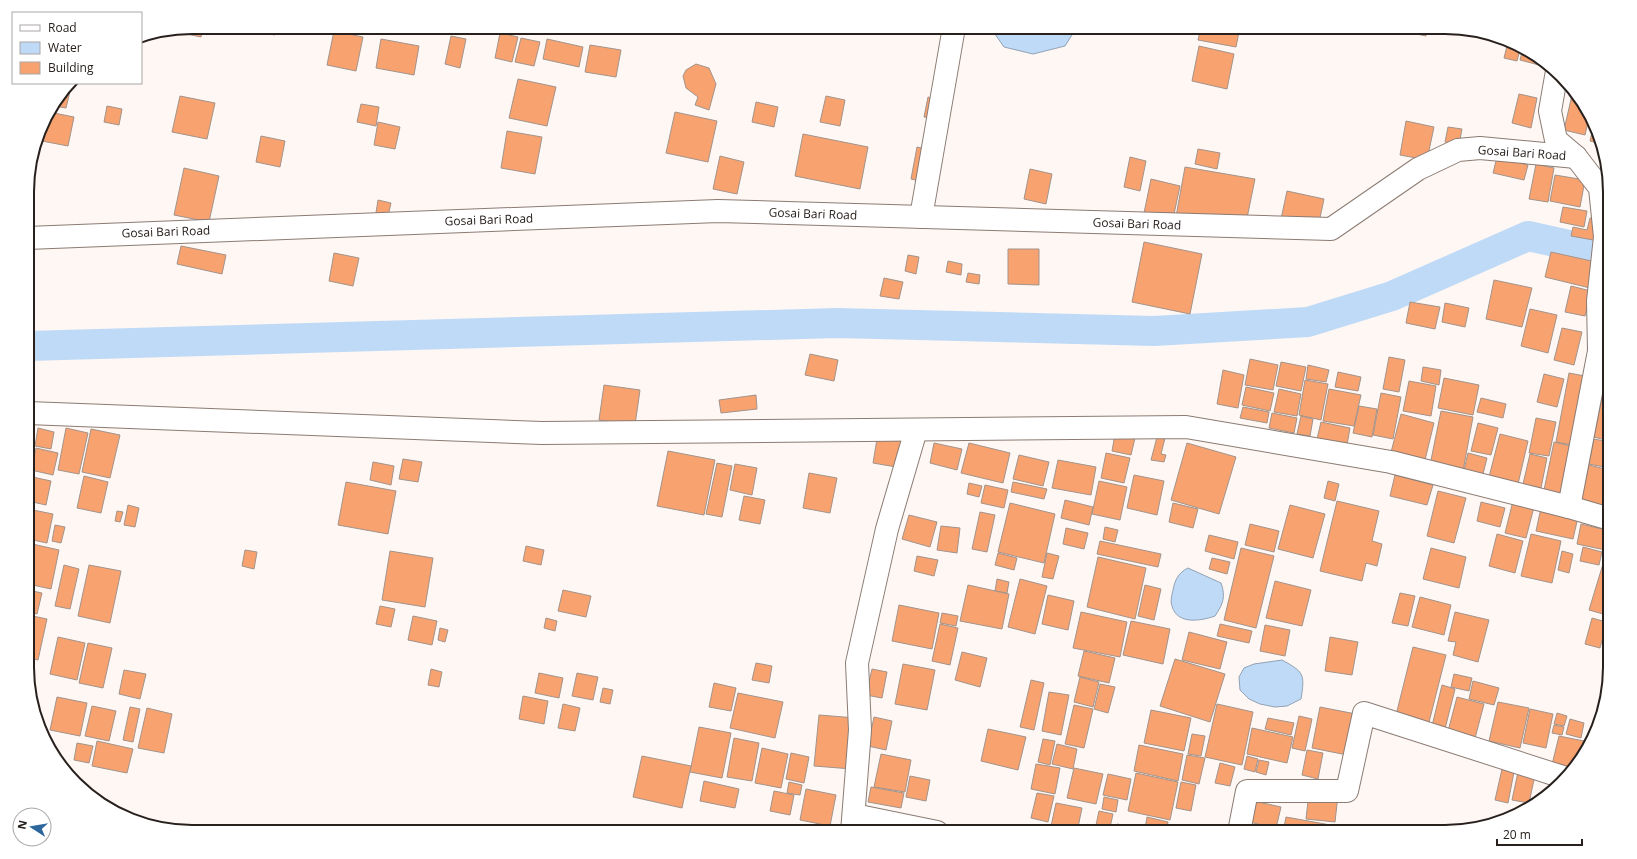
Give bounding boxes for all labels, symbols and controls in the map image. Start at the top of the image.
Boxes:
legend [12,12,142,84]
text: Road [48,19,77,36]
text: Water [48,39,82,56]
text: Building [48,59,94,76]
street label: Gosai Bari Road [1477,141,1567,164]
street label: Gosai Bari Road [768,203,858,224]
street label: Gosai Bari Road [444,209,534,230]
street label: Gosai Bari Road [1092,213,1182,234]
street label: Gosai Bari Road [121,221,211,242]
north arrow [12,807,52,847]
text: N [13,819,30,831]
scale bar [1497,821,1582,847]
text: 20 m [1503,826,1531,843]

